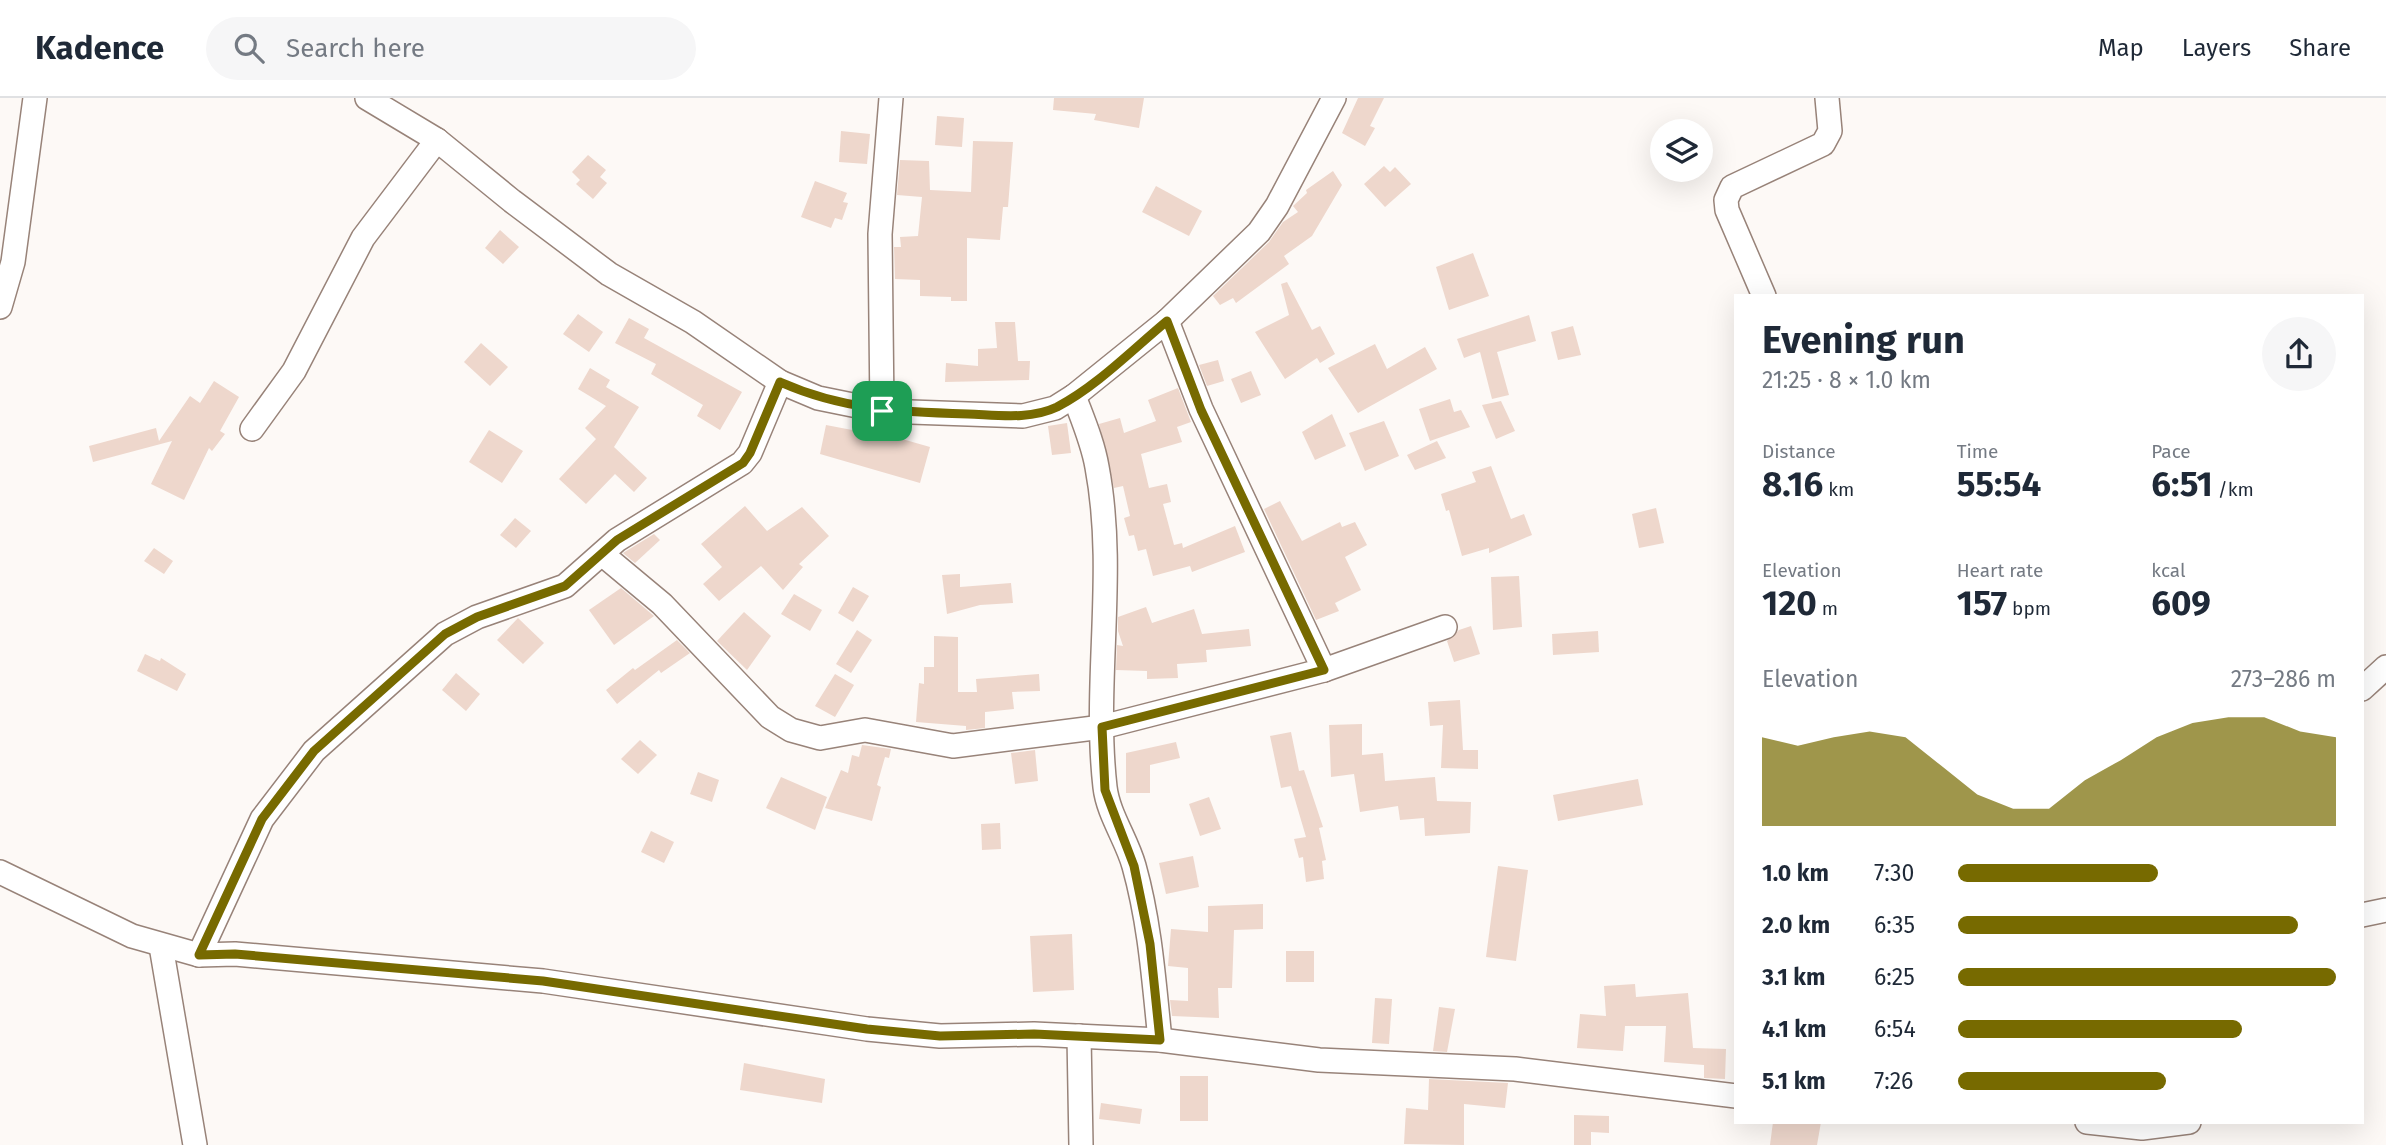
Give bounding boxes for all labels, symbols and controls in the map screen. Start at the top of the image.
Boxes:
search box [206,17,696,80]
text: Kadence [35,28,164,68]
icon: search [230,29,268,67]
text: Search here [286,33,425,64]
text: Map [2098,34,2144,62]
text: Layers [2182,34,2251,62]
text: Share [2289,34,2351,62]
map controls [1650,119,1713,182]
button: layers [1650,119,1713,182]
text: Evening run [1762,317,1965,363]
button: share [2262,317,2336,391]
text: 21:25 · 8 × 1.0 km [1762,366,1931,394]
pin [852,381,912,441]
icon: arrive [863,392,901,430]
text: Distance [1762,440,1836,463]
text: Time [1957,440,1998,463]
text: Pace [2151,440,2191,463]
text: 8.16 [1762,463,1823,505]
text: 55:54 [1957,463,2041,505]
text: 6:51 [2151,463,2213,505]
text: km [1823,478,1854,501]
text: /km [2213,478,2254,501]
text: Elevation [1762,559,1842,582]
text: Heart rate [1957,559,2043,582]
text: kcal [2151,559,2186,582]
text: 120 [1762,582,1817,624]
text: 157 [1957,582,2007,624]
text: 609 [2151,582,2211,624]
text: m [1817,597,1838,620]
text: bpm [2007,597,2051,620]
text: Elevation [1762,665,1858,693]
text: 273–286 m [2231,665,2336,693]
text: 1.0 km [1762,859,1829,887]
text: 7:30 [1874,859,1914,887]
text: 2.0 km [1762,911,1830,939]
text: 6:35 [1874,911,1915,939]
text: 3.1 km [1762,963,1825,991]
text: 6:25 [1874,963,1915,991]
text: 4.1 km [1762,1015,1826,1043]
text: 6:54 [1874,1015,1916,1043]
text: 5.1 km [1762,1067,1826,1095]
text: 7:26 [1874,1067,1913,1095]

